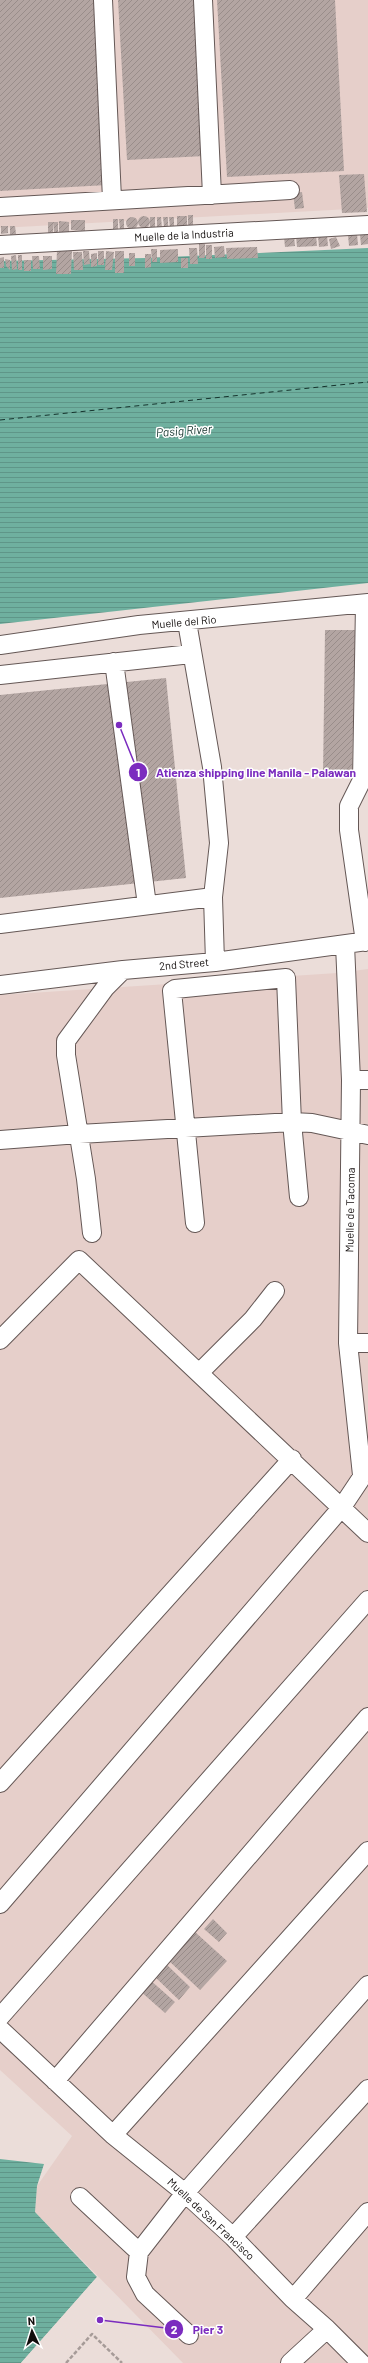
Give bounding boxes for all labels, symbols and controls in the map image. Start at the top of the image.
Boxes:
street label: Muelle de la Industria [134,225,234,244]
water label: Pasig River [155,421,213,439]
street label: Muelle del Rio [151,612,217,631]
callout: Atienza shipping line Manila - Palawan [128,760,364,784]
text: 1 [136,765,140,779]
text: Atienza shipping line Manila - Palawan [156,765,356,779]
street label: 2nd Street [158,955,209,972]
street label: Muelle de Tacoma [342,1167,357,1253]
street label: Muelle de San Francisco [165,2175,257,2262]
north arrow [12,2311,52,2351]
text: N [27,2314,35,2327]
callout: Pier 3 [164,2317,231,2341]
text: 2 [171,2322,178,2336]
text: Pier 3 [193,2322,223,2336]

